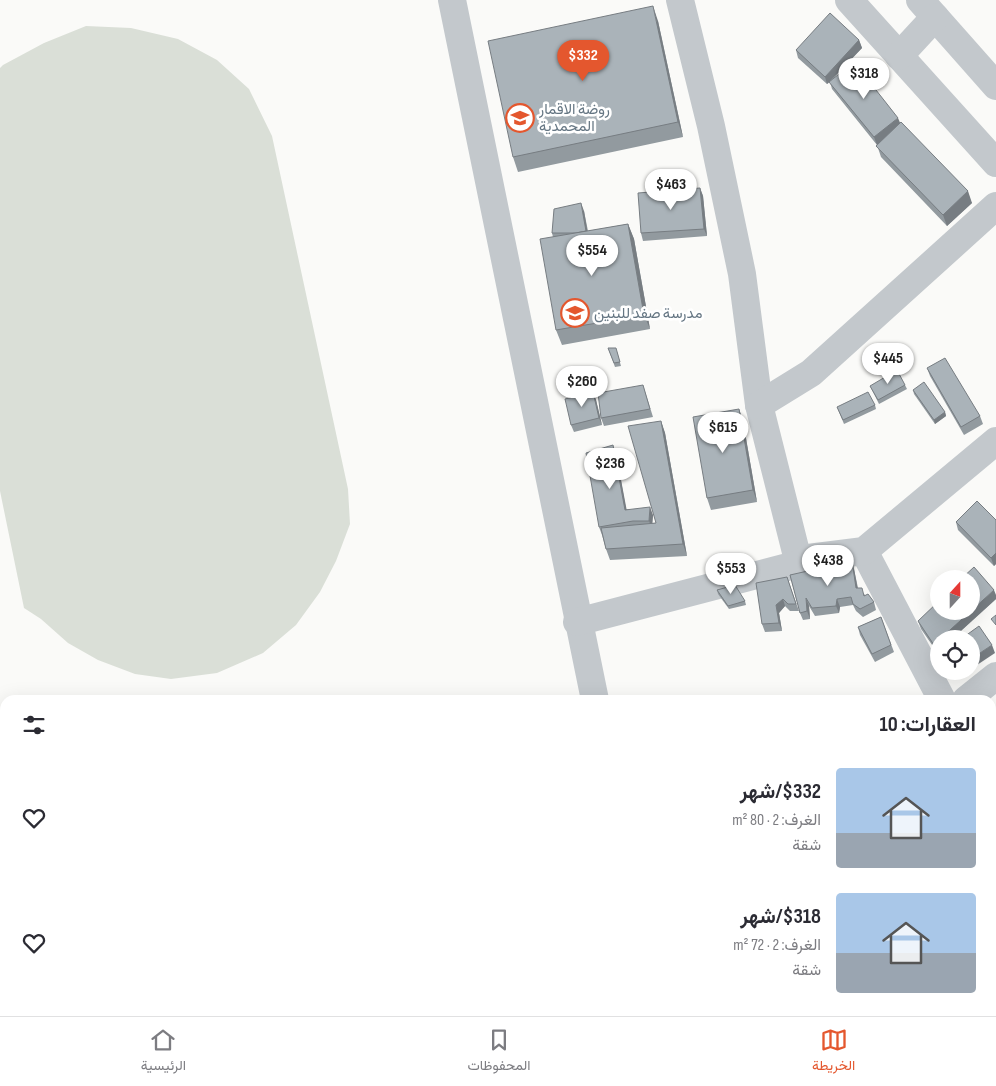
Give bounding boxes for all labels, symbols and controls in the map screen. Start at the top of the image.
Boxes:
pin: $332 [553,39,613,82]
text: $332 [568,46,598,65]
pin: $318 [834,58,894,100]
text: $318 [849,64,879,83]
place label: روضة الاقمار المحمدية [538,100,610,136]
school or university icon: روضة الاقمار المحمدية [505,103,535,133]
pin: $463 [641,168,701,211]
text: $463 [656,175,686,194]
pin: $554 [562,234,622,277]
text: $554 [577,241,607,260]
school or university icon: مدرسة صفد للبنين [560,298,590,328]
place label: مدرسة صفد للبنين [594,304,702,323]
pin: $445 [858,342,918,385]
text: $445 [873,349,903,368]
pin: $260 [552,366,612,408]
text: $260 [567,372,597,391]
pin: $615 [693,412,753,454]
text: $615 [708,418,738,437]
pin: $236 [580,448,640,490]
text: $236 [595,454,625,473]
pin: $438 [798,544,858,587]
text: $438 [813,551,843,570]
pin: $553 [701,552,761,595]
text: $553 [716,559,746,578]
north arrow [930,570,980,620]
map controls [930,570,980,680]
button: locate [930,630,980,680]
icon: filters [20,711,48,739]
text: العقارات: 10 [879,712,976,737]
text: $332/شهر [740,779,821,804]
icon: home [876,788,936,848]
icon: heart [20,804,48,832]
text: الغرف: 2 · 80 m² [732,811,821,830]
text: شقة [792,836,821,855]
text: $318/شهر [740,904,821,929]
icon: home [876,913,936,973]
icon: heart [20,929,48,957]
text: الغرف: 2 · 72 m² [733,936,821,955]
text: شقة [792,961,821,980]
tab: الرئيسية [141,1026,186,1078]
tab: المحفوظات [467,1026,531,1078]
tab: الخريطة [812,1026,855,1078]

